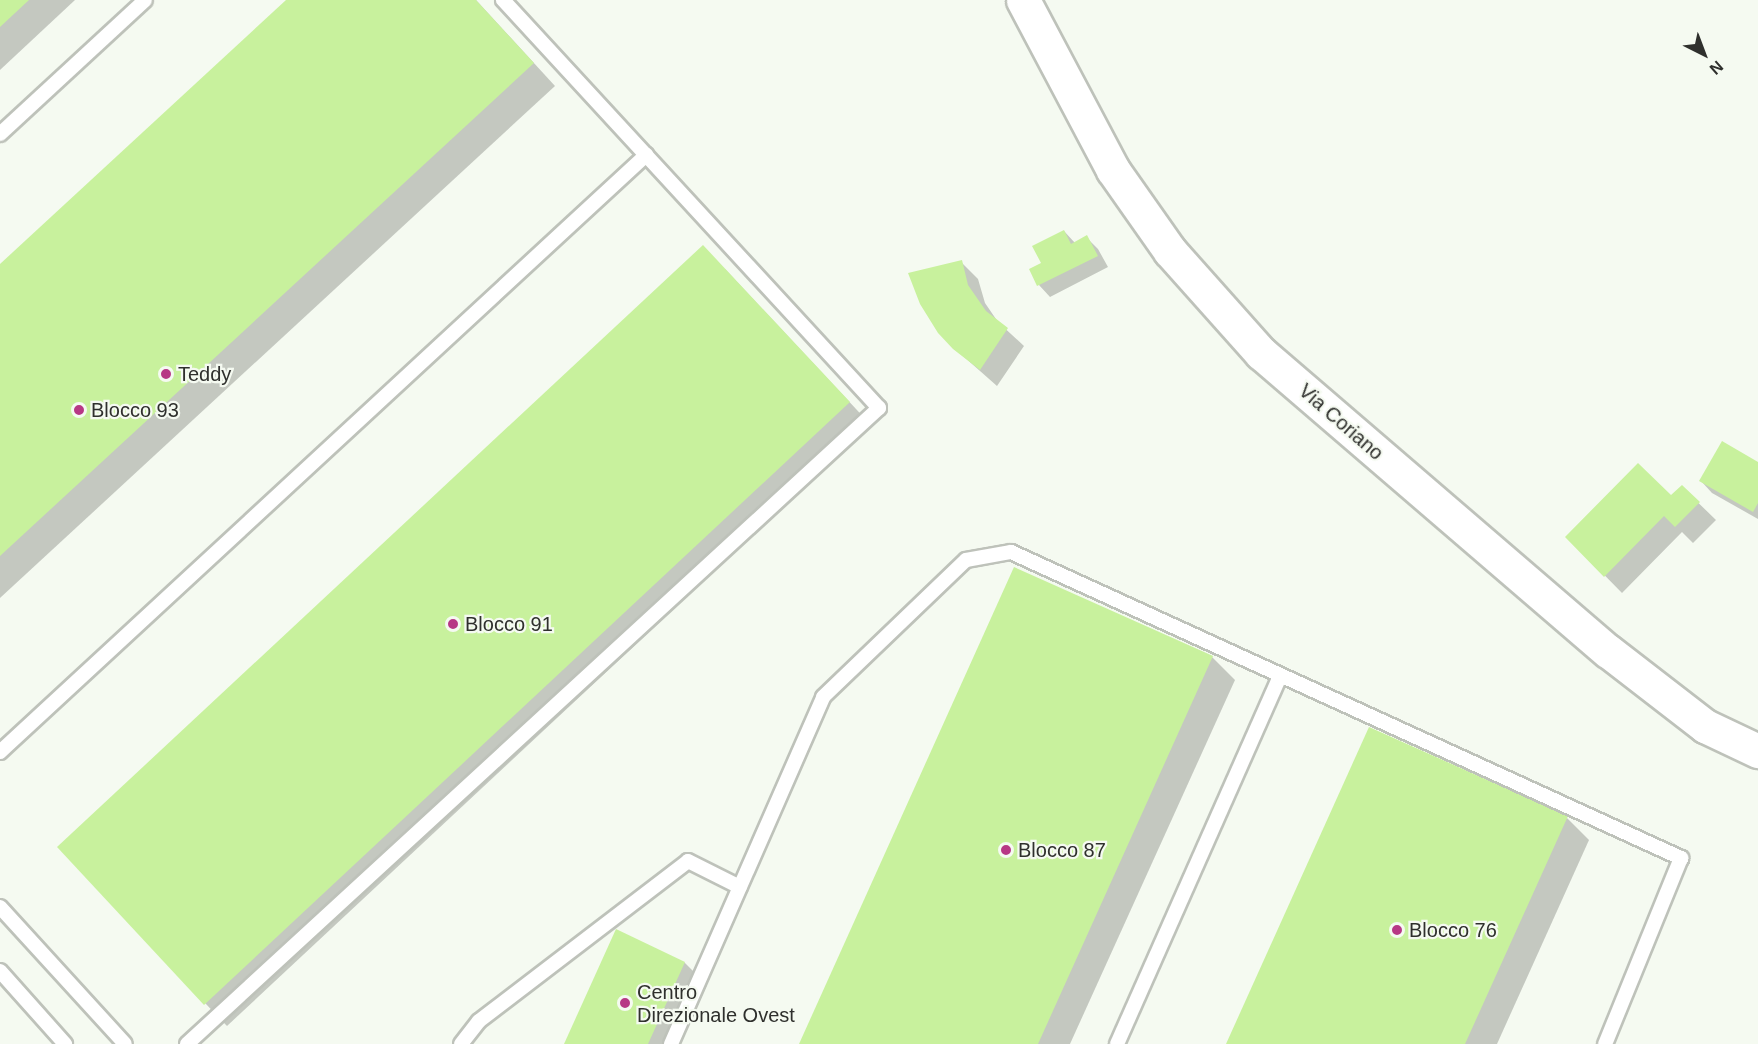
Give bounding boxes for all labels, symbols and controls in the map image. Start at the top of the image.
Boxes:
north arrow [1674,24,1734,84]
text: N [1706,58,1726,78]
place label: Teddy [178,362,231,386]
marker: Teddy [159,367,173,381]
street label: Via Coriano [1294,379,1388,465]
place label: Blocco 93 [91,398,179,422]
marker: Blocco 93 [72,403,86,417]
place label: Blocco 91 [465,612,553,636]
marker: Blocco 91 [446,617,460,631]
place label: Blocco 87 [1018,838,1106,862]
marker: Blocco 87 [999,843,1013,857]
place label: Blocco 76 [1409,918,1497,942]
marker: Blocco 76 [1390,923,1404,937]
place label: Centro Direzionale Ovest [637,980,795,1027]
marker: Centro Direzionale Ovest [618,996,632,1010]

